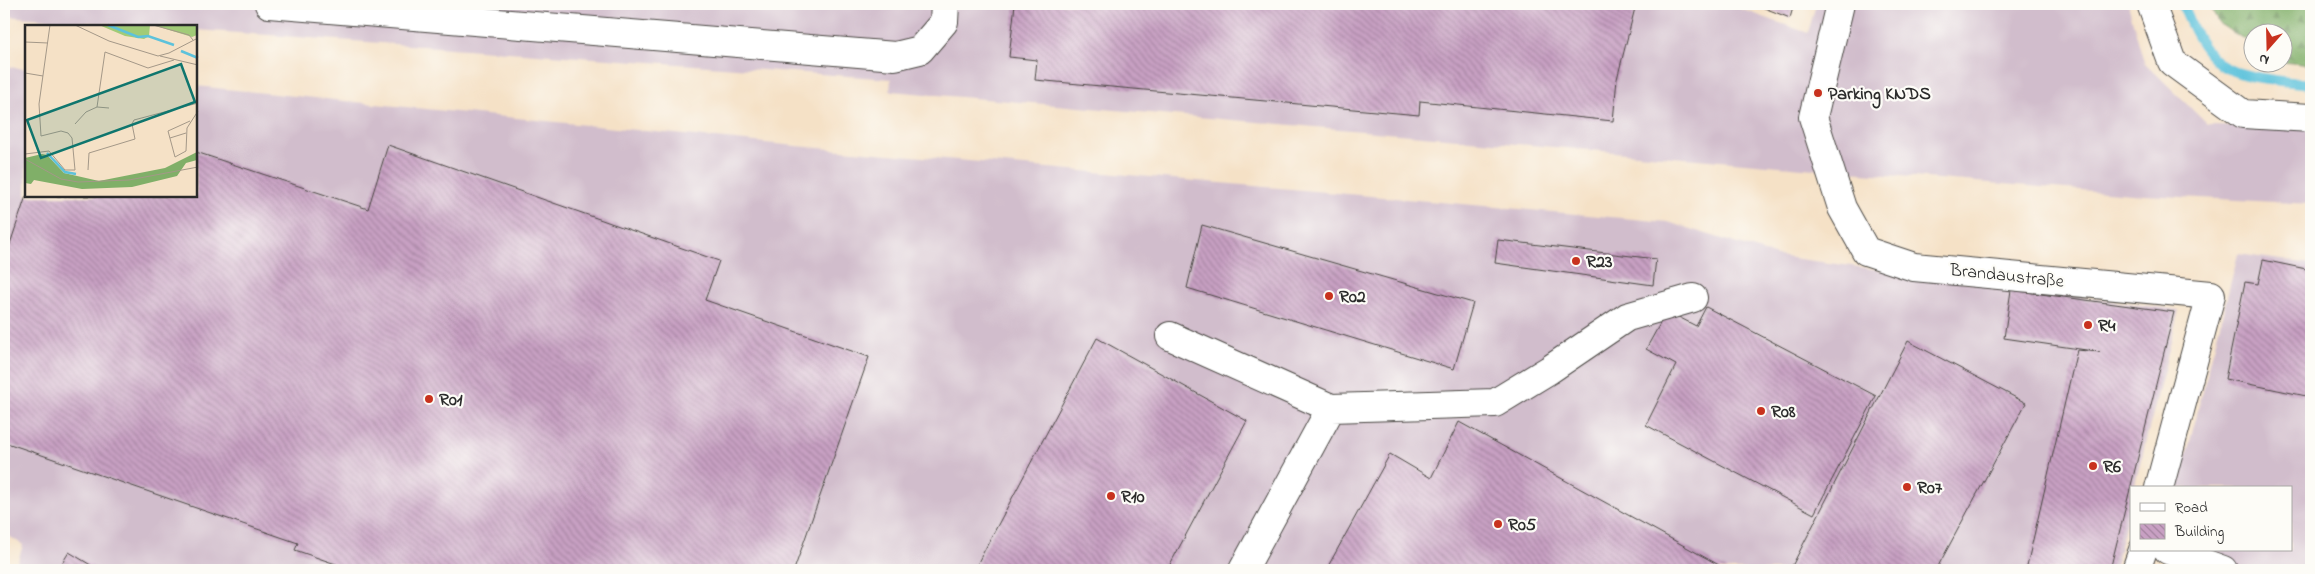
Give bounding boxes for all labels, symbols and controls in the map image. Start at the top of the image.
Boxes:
north arrow [2242,22,2292,72]
inset map [25,25,198,198]
text: N [2256,47,2272,70]
place label: Parking KNDS [1828,82,1931,109]
marker: Parking KNDS [1812,87,1824,99]
place label: R23 [1586,250,1613,276]
marker: R23 [1570,255,1582,267]
street label: Brandaustraße [1948,258,2066,296]
place label: R02 [1339,285,1366,311]
marker: R02 [1323,290,1335,302]
place label: R4 [2098,314,2116,340]
marker: R4 [2082,319,2094,331]
place label: R01 [439,388,463,414]
marker: R01 [423,393,435,405]
place label: R08 [1771,400,1796,426]
marker: R08 [1755,405,1767,417]
place label: R6 [2103,455,2121,481]
marker: R6 [2087,460,2099,472]
place label: R07 [1917,476,1943,502]
marker: R07 [1901,481,1913,493]
place label: R10 [1121,485,1145,511]
legend [2130,486,2292,552]
marker: R10 [1105,490,1117,502]
text: Road [2175,497,2208,519]
place label: R05 [1508,513,1537,539]
marker: R05 [1492,518,1504,530]
text: Building [2174,521,2224,544]

